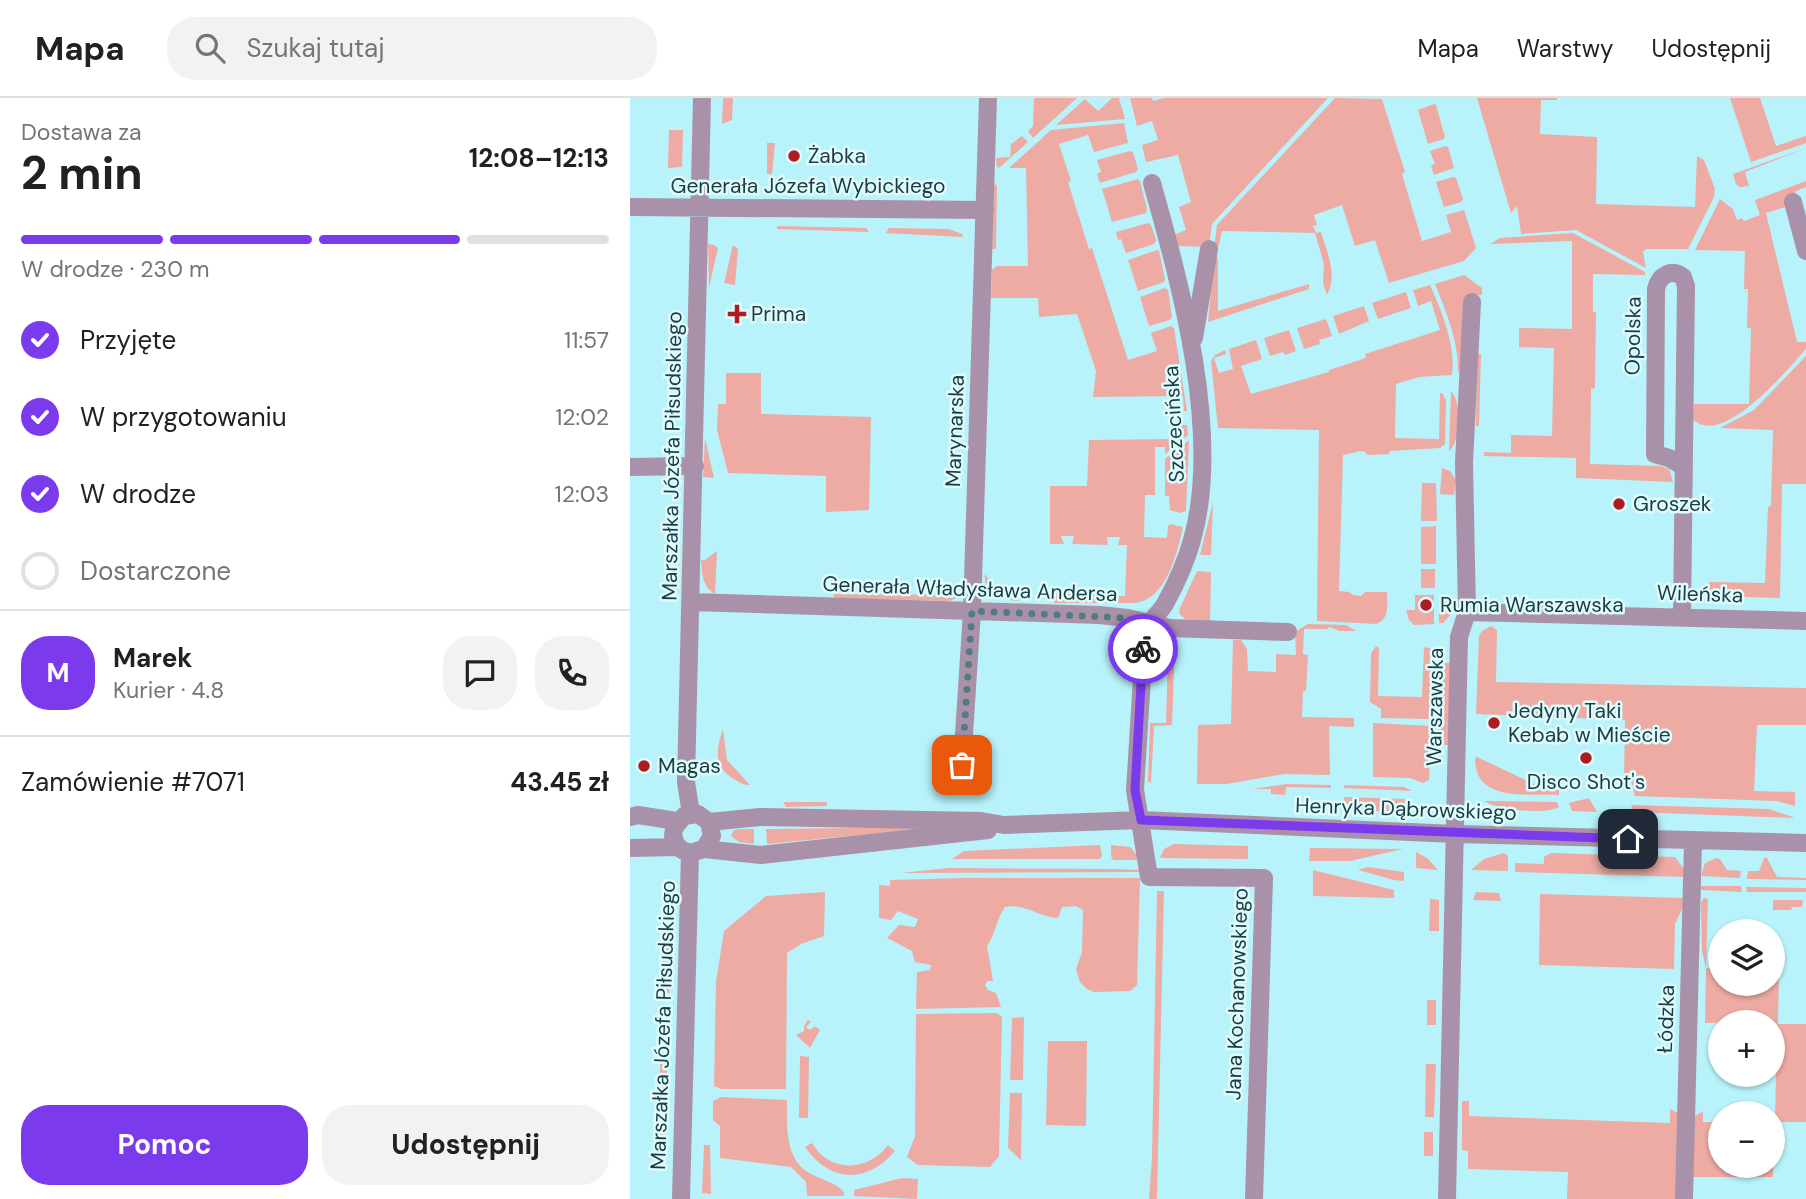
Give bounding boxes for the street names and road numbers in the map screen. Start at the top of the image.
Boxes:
street label: Generała Józefa Wybickiego [671,172,946,200]
street label: Opolska [1618,296,1648,376]
street label: Marszałka Józefa Piłsudskiego [655,311,689,601]
street label: Szczecińska [1157,365,1191,483]
street label: Marynarska [939,374,971,488]
street label: Generała Władysława Andersa [822,570,1118,608]
street label: Wileńska [1656,578,1744,610]
street label: Warszawska [1420,648,1450,766]
street label: Henryka Dąbrowskiego [1295,791,1517,827]
street label: Marszałka Józefa Piłsudskiego [644,880,682,1170]
street label: Jana Kochanowskiego [1219,887,1255,1101]
street label: Łódzka [1651,984,1681,1054]

